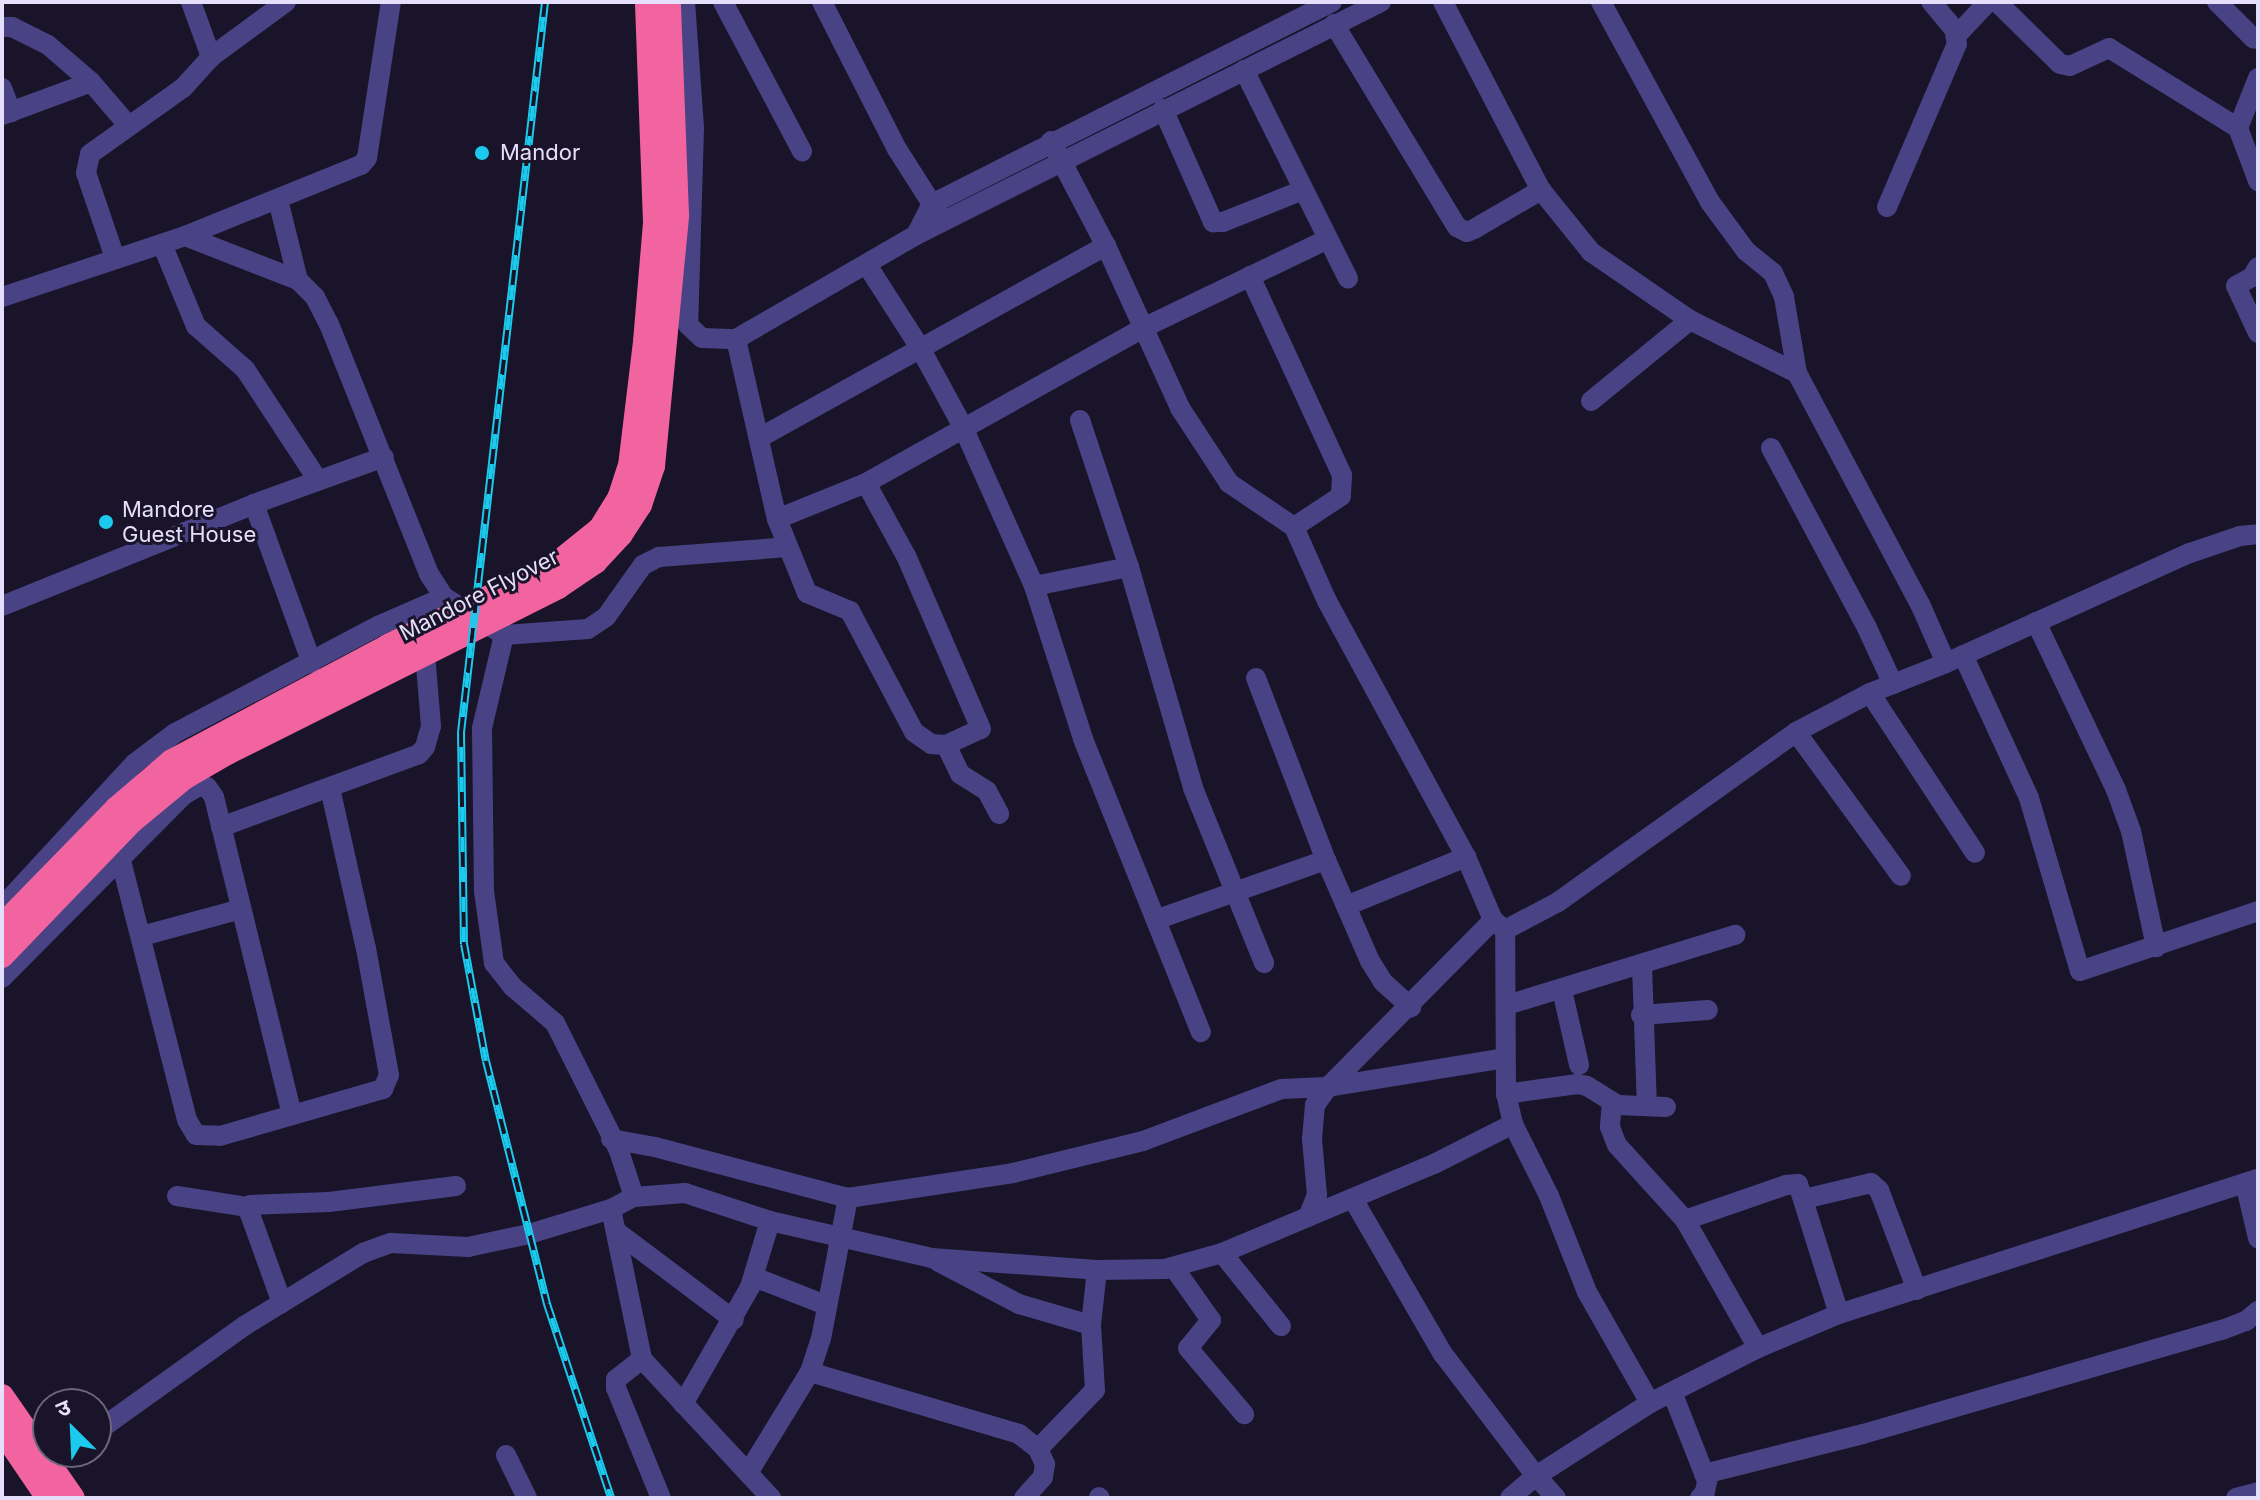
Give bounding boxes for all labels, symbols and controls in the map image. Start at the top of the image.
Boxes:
place label: Mandor [500,140,580,166]
marker: Mandor [471,142,493,164]
place label: Mandore Guest House [122,496,256,548]
marker: Mandore Guest House [97,513,115,531]
street label: Mandore Flyover [395,544,563,646]
north arrow [32,1388,112,1468]
text: उ [52,1393,74,1422]

